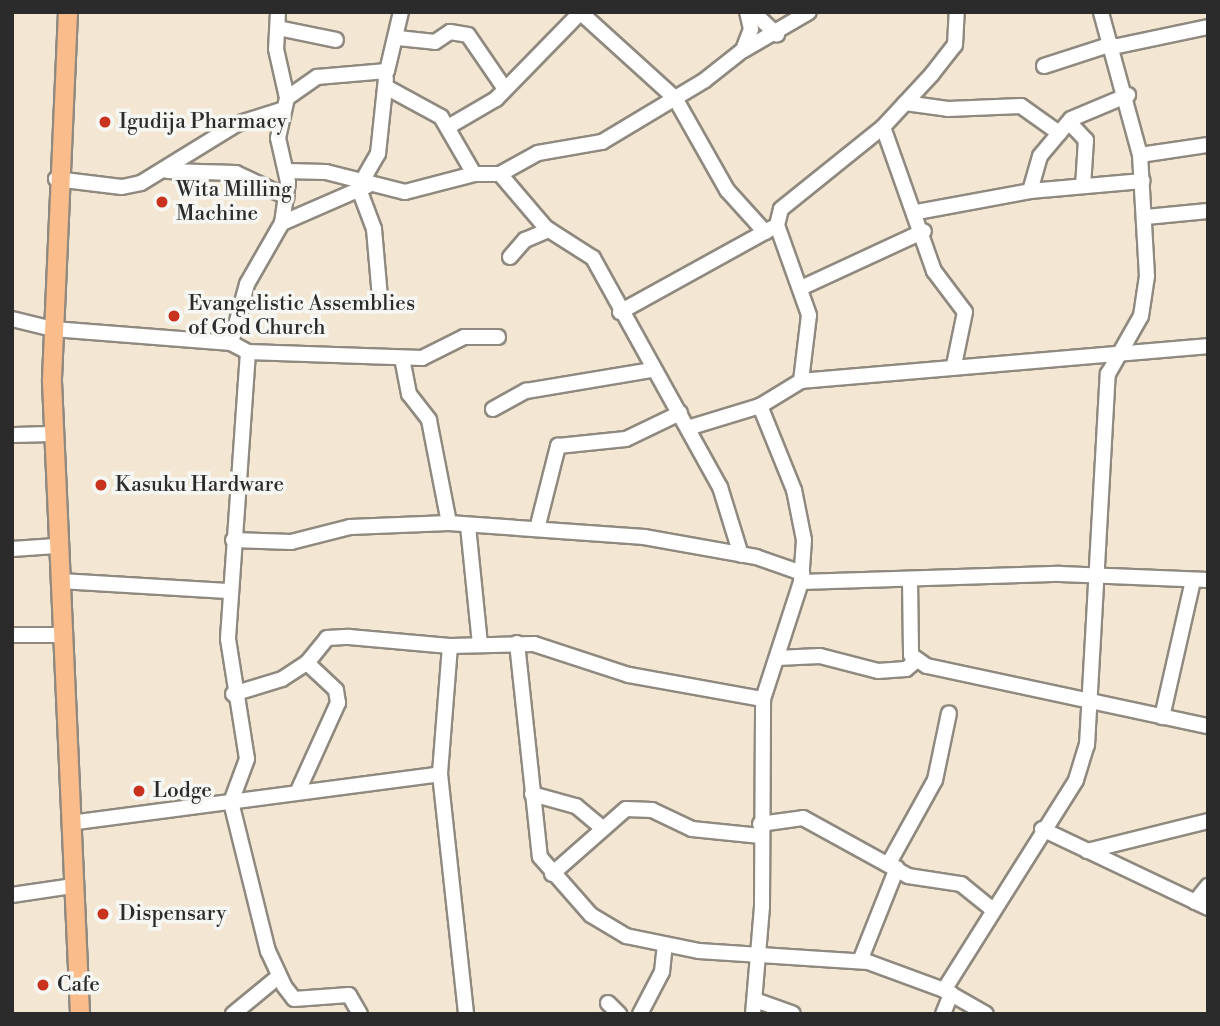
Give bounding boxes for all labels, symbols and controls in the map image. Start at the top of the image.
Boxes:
place label: Igudija Pharmacy [119,109,287,135]
marker: Igudija Pharmacy [97,114,113,130]
place label: Wita Milling Machine [176,177,292,227]
marker: Wita Milling Machine [154,194,170,210]
place label: Evangelistic Assemblies of God Church [188,291,415,341]
marker: Evangelistic Assemblies of God Church [166,308,182,324]
place label: Kasuku Hardware [115,472,284,498]
marker: Kasuku Hardware [93,477,109,493]
place label: Lodge [153,778,212,804]
marker: Lodge [131,783,147,799]
place label: Dispensary [119,901,227,927]
marker: Dispensary [93,904,113,924]
place label: Cafe [57,972,100,998]
marker: Cafe [35,977,51,993]

